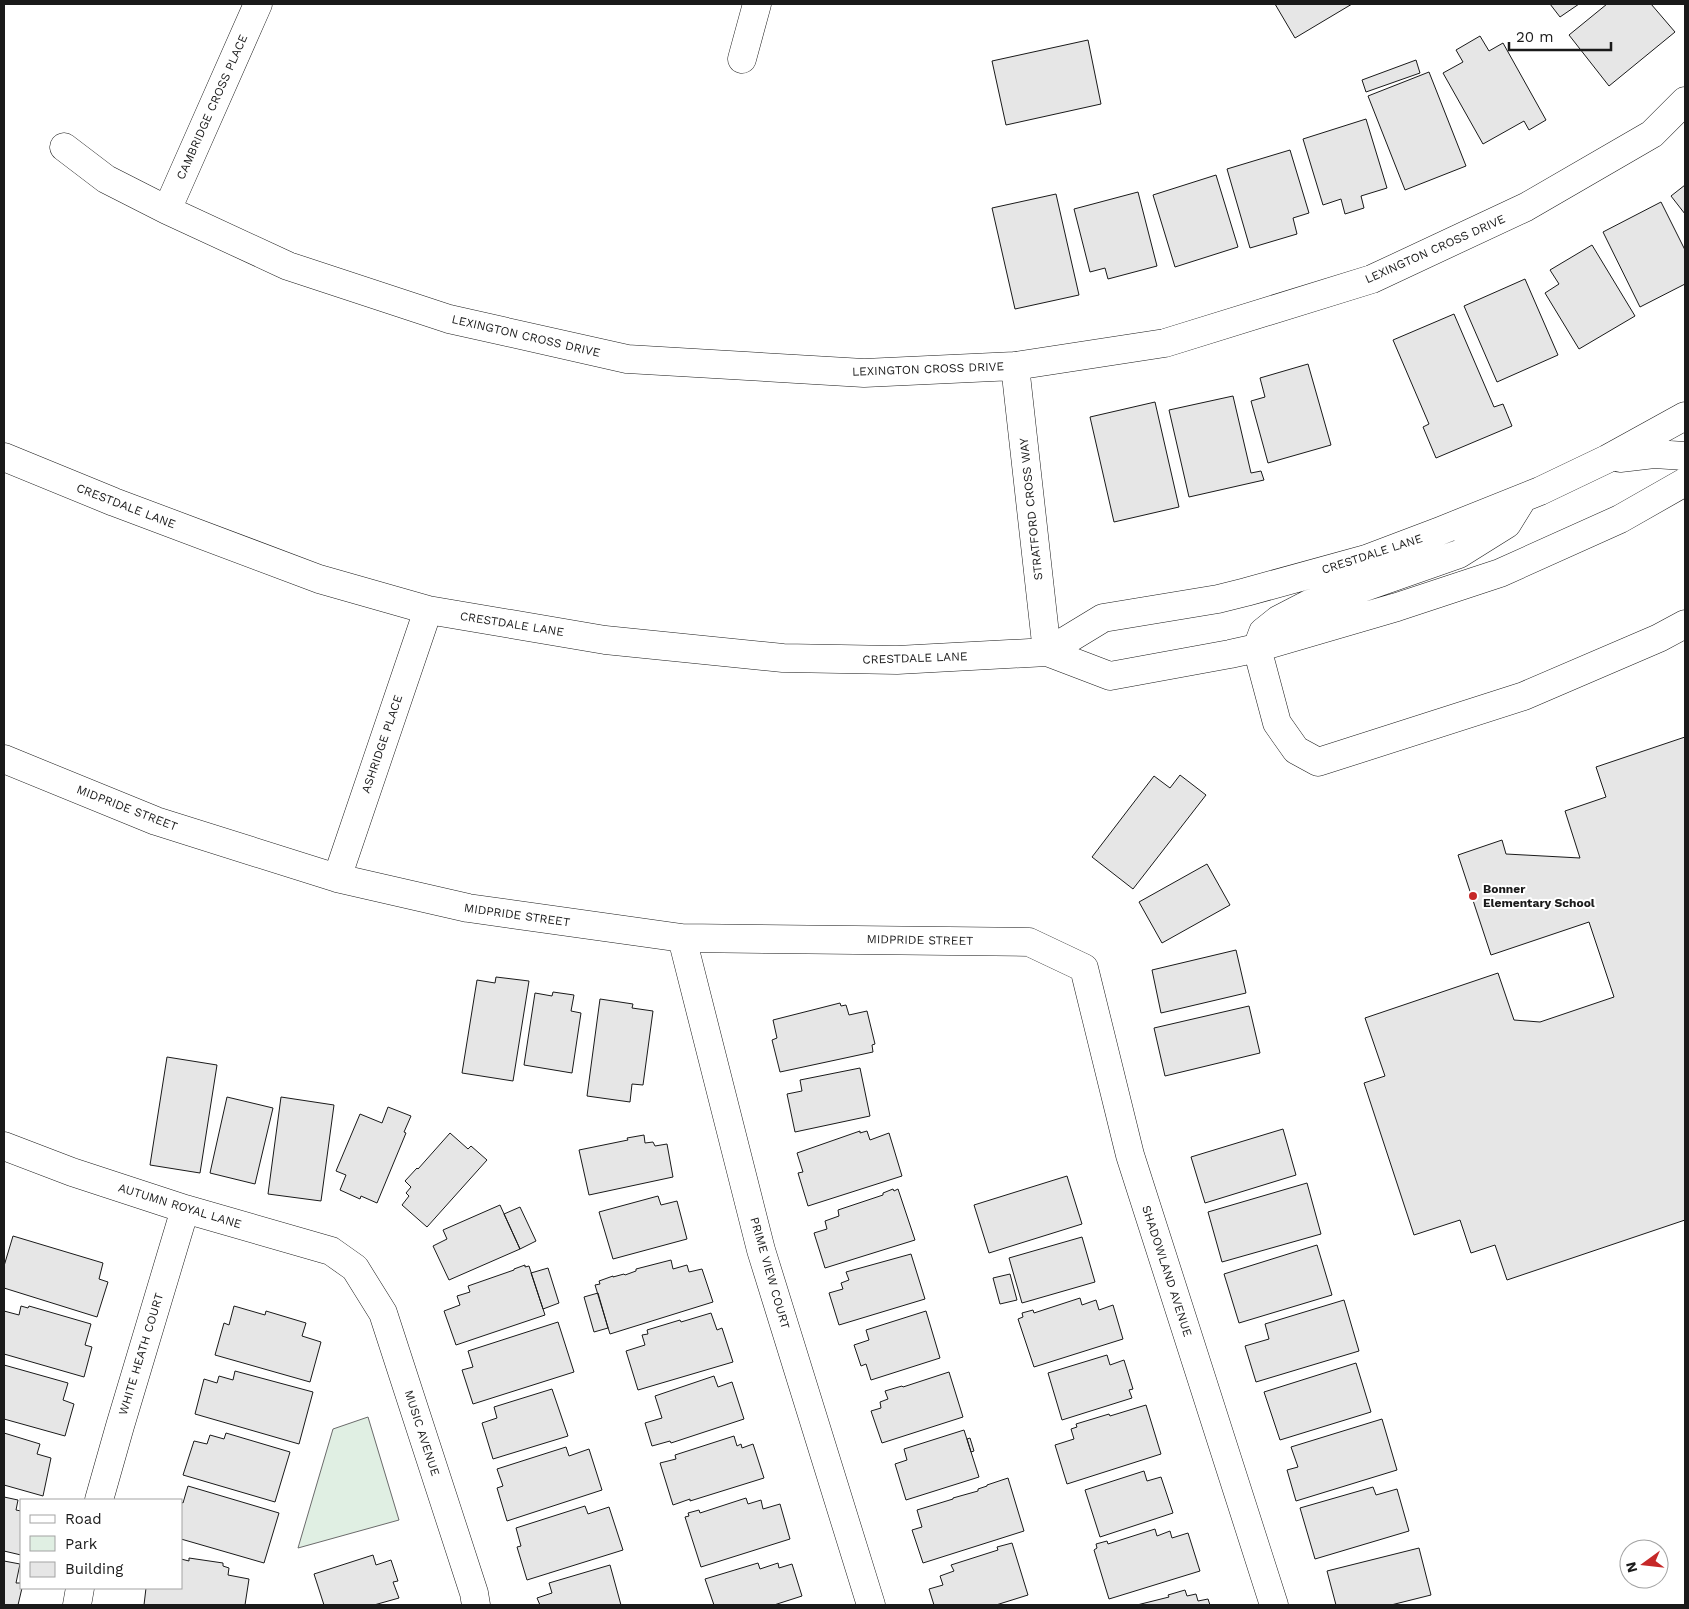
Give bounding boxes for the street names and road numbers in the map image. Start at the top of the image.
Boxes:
street label: CAMBRIDGE CROSS PLACE [174,32,251,182]
street label: LEXINGTON CROSS DRIVE [1363,212,1508,286]
street label: LEXINGTON CROSS DRIVE [450,312,602,360]
street label: LEXINGTON CROSS DRIVE [852,359,1005,379]
street label: STRATFORD CROSS WAY [1017,437,1045,581]
street label: CRESTDALE LANE [74,481,178,532]
street label: CRESTDALE LANE [1320,531,1425,577]
street label: CRESTDALE LANE [459,609,565,639]
street label: CRESTDALE LANE [862,649,968,667]
street label: ASHRIDGE PLACE [359,693,405,795]
street label: MIDPRIDE STREET [75,782,179,834]
street label: MIDPRIDE STREET [463,901,571,929]
street label: MIDPRIDE STREET [866,932,974,948]
street label: AUTUMN ROYAL LANE [117,1181,244,1232]
street label: SHADOWLAND AVENUE [1139,1204,1195,1339]
street label: PRIME VIEW COURT [747,1216,793,1330]
street label: WHITE HEATH COURT [116,1291,166,1417]
street label: MUSIC AVENUE [402,1388,443,1478]

